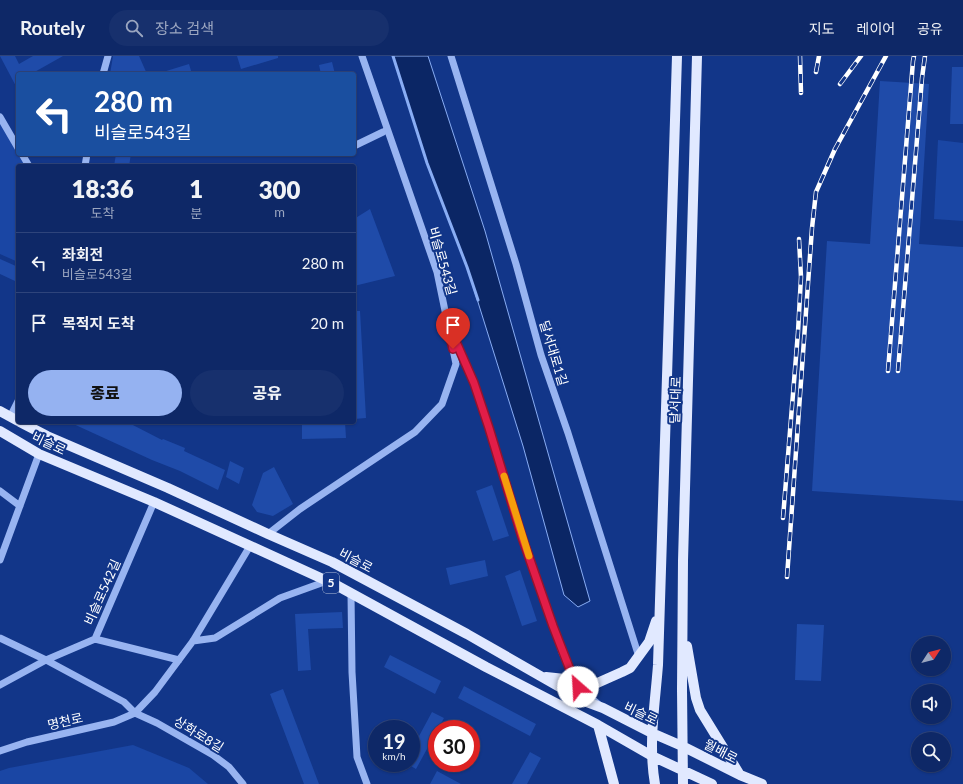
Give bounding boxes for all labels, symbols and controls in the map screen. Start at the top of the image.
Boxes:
search box [109,10,389,46]
text: Routely [20,16,85,39]
icon: search [123,17,145,39]
text: 장소 검색 [155,19,214,37]
text: 지도 [809,20,835,37]
text: 레이어 [857,20,895,37]
text: 공유 [917,20,943,37]
text: 280 m [94,84,173,118]
icon: left [28,88,80,140]
text: 비슬로543길 [94,121,192,143]
text: 18:36 [72,174,134,203]
text: 1 [189,174,203,203]
text: 300 [259,175,300,204]
text: m [274,204,285,220]
text: 도착 [91,205,115,221]
text: 분 [190,205,202,221]
street label: 비슬로543길 [426,225,460,297]
text: 좌회전 [62,245,103,263]
icon: left [28,252,50,274]
text: 280 m [302,254,344,272]
text: 비슬로543길 [62,266,132,282]
pin [436,308,470,349]
icon: arrive [28,312,50,334]
text: 목적지 도착 [62,314,135,332]
text: 20 m [310,314,344,332]
icon: arrive [442,314,464,336]
street label: 달서대로1길 [537,318,571,388]
button: 종료 [28,370,182,416]
button: 공유 [190,370,344,416]
street label: 달서대로 [666,376,684,424]
street label: 비슬로 [29,428,69,458]
street label: 비슬로 [336,545,376,576]
street label: 비슬로542길 [80,557,124,627]
road number: 5 [323,573,339,593]
north arrow [911,636,951,676]
map controls [911,636,951,772]
position arrow [557,666,599,708]
button: sound [911,684,951,724]
street label: 비슬로 [621,698,661,728]
street label: 명천로 [46,709,84,733]
street label: 상화로8길 [171,713,227,755]
speed limit sign: 30 [428,720,480,772]
text: 19 [382,729,406,753]
button: search [911,732,951,772]
street label: 월배로 [701,736,741,766]
text: km/h [382,750,406,762]

